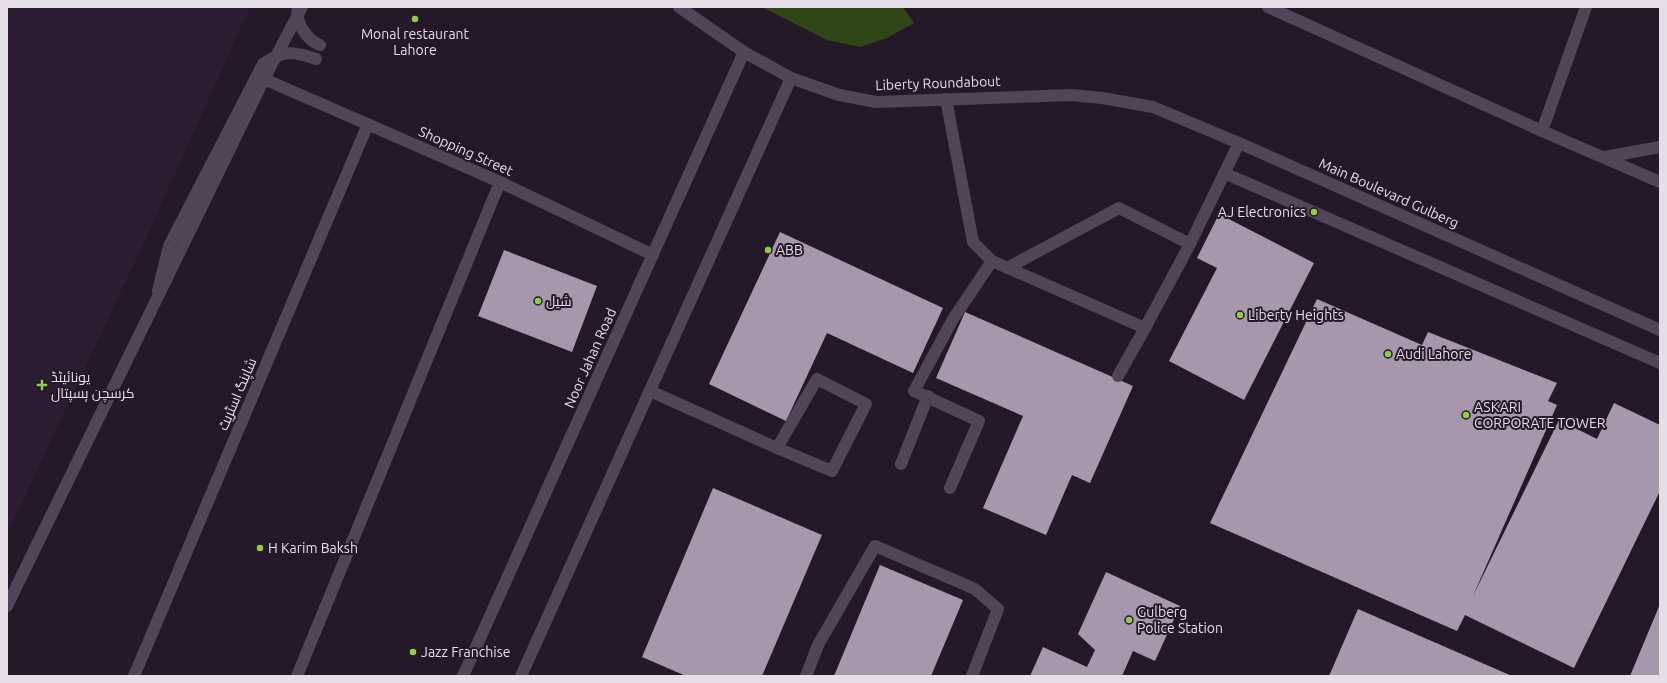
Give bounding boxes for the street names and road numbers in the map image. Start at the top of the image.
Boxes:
street label: Liberty Roundabout [875,73,1001,93]
street label: Shopping Street [416,123,516,179]
street label: Main Boulevard Gulberg [1317,155,1461,231]
street label: Noor Jahan Road [561,306,619,410]
street label: شاپنگ اسٹریٹ [215,355,261,433]

